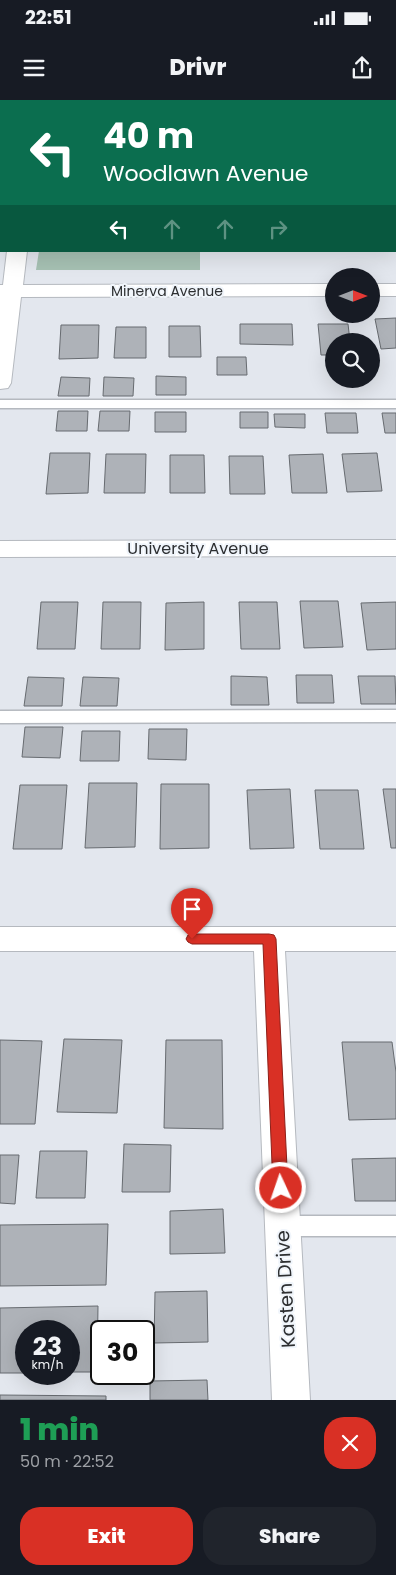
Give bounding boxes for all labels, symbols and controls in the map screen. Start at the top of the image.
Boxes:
text: 22:51 [25,4,72,31]
text: Drivr [170,52,226,83]
icon: menu [20,54,48,82]
icon: share [348,54,376,82]
text: 40 m [103,111,194,160]
icon: left [20,120,85,185]
text: Woodlawn Avenue [103,158,308,189]
icon: left [105,215,133,243]
icon: ahead [158,215,186,243]
icon: ahead [211,215,239,243]
icon: right [264,215,292,243]
north arrow [325,268,380,322]
map controls [325,268,380,388]
street label: Minerva Avenue [111,281,223,301]
button: search [325,333,380,388]
street label: University Avenue [127,537,269,560]
pin [171,888,213,939]
icon: arrive [178,895,206,923]
position arrow [254,1161,306,1213]
street label: Kasten Drive [269,1229,302,1348]
speed limit sign: 30 [90,1320,155,1385]
text: 23 [33,1329,62,1364]
text: km/h [32,1356,63,1373]
text: 1 min [20,1408,99,1451]
button: close [324,1417,376,1469]
text: 50 m · 22:52 [20,1450,114,1473]
button: Exit [20,1507,193,1565]
button: Share [203,1507,376,1565]

